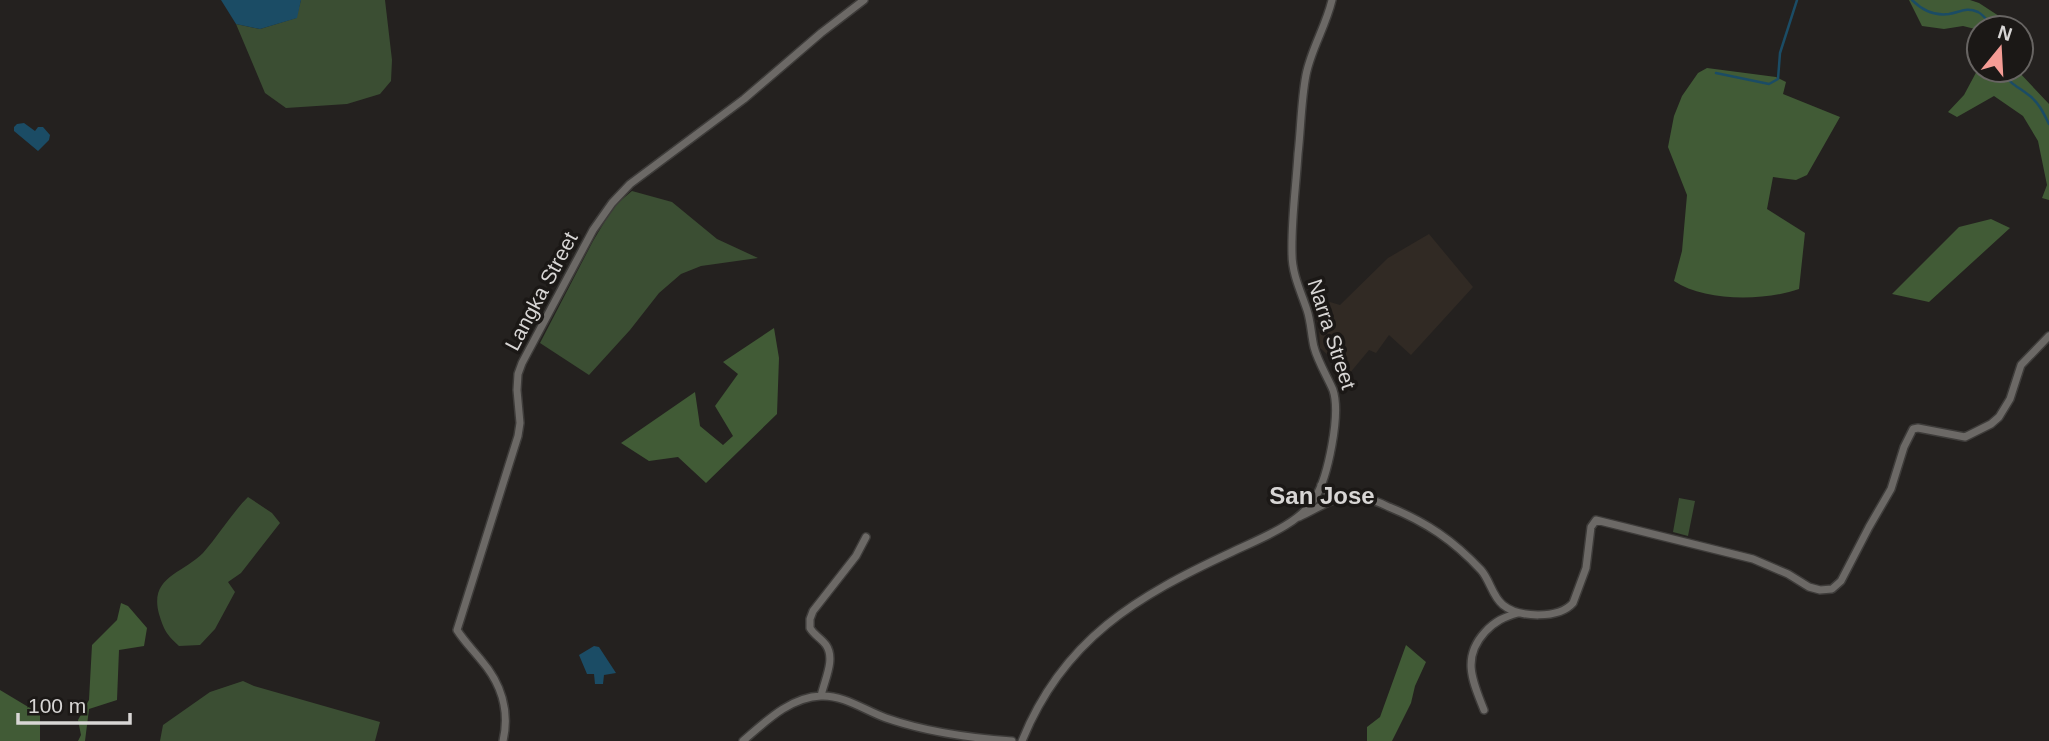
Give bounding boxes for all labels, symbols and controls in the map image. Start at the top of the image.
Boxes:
north arrow [1965,14,2035,84]
text: N [1995,21,2015,45]
street label: Langka Street [500,228,582,354]
street label: Narra Street [1303,276,1361,392]
district label: San Jose [1269,482,1375,509]
scale bar [18,682,130,726]
text: 100 m [28,694,86,717]

